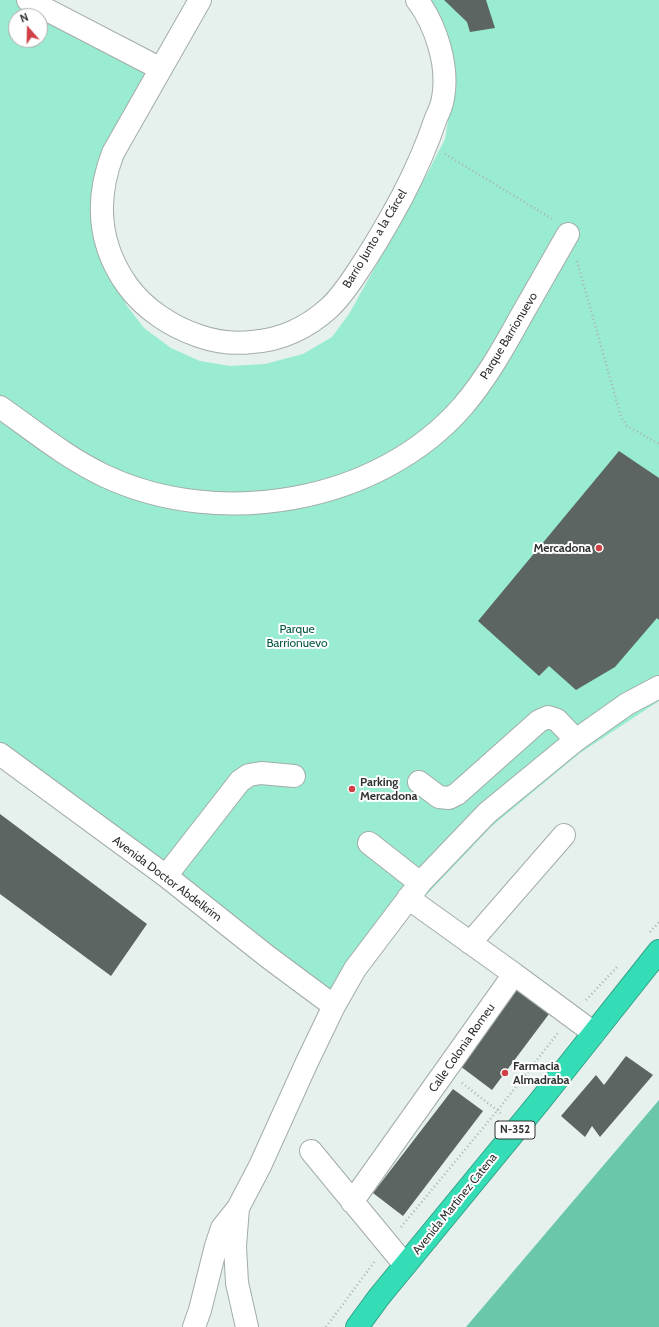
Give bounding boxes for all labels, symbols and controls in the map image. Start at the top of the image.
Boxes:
north arrow [8,8,48,48]
text: N [18,10,30,26]
street label: Barrio Junto a la Cárcel [340,187,410,291]
street label: Parque Barrionuevo [477,290,541,382]
place label: Mercadona [533,541,591,555]
marker: Mercadona [594,543,604,553]
park label: Parque Barrionuevo [266,622,328,650]
place label: Parking Mercadona [360,775,418,803]
marker: Parking Mercadona [347,784,357,794]
street label: Avenida Doctor Abdelkrim [110,833,224,925]
street label: Calle Colonia Romeu [426,1001,498,1095]
place label: Farmacia Almadraba [513,1059,569,1087]
marker: Farmacia Almadraba [500,1068,510,1078]
road number: N-352 [495,1121,535,1139]
street label: Avenida Martinez Catena [410,1151,500,1257]

